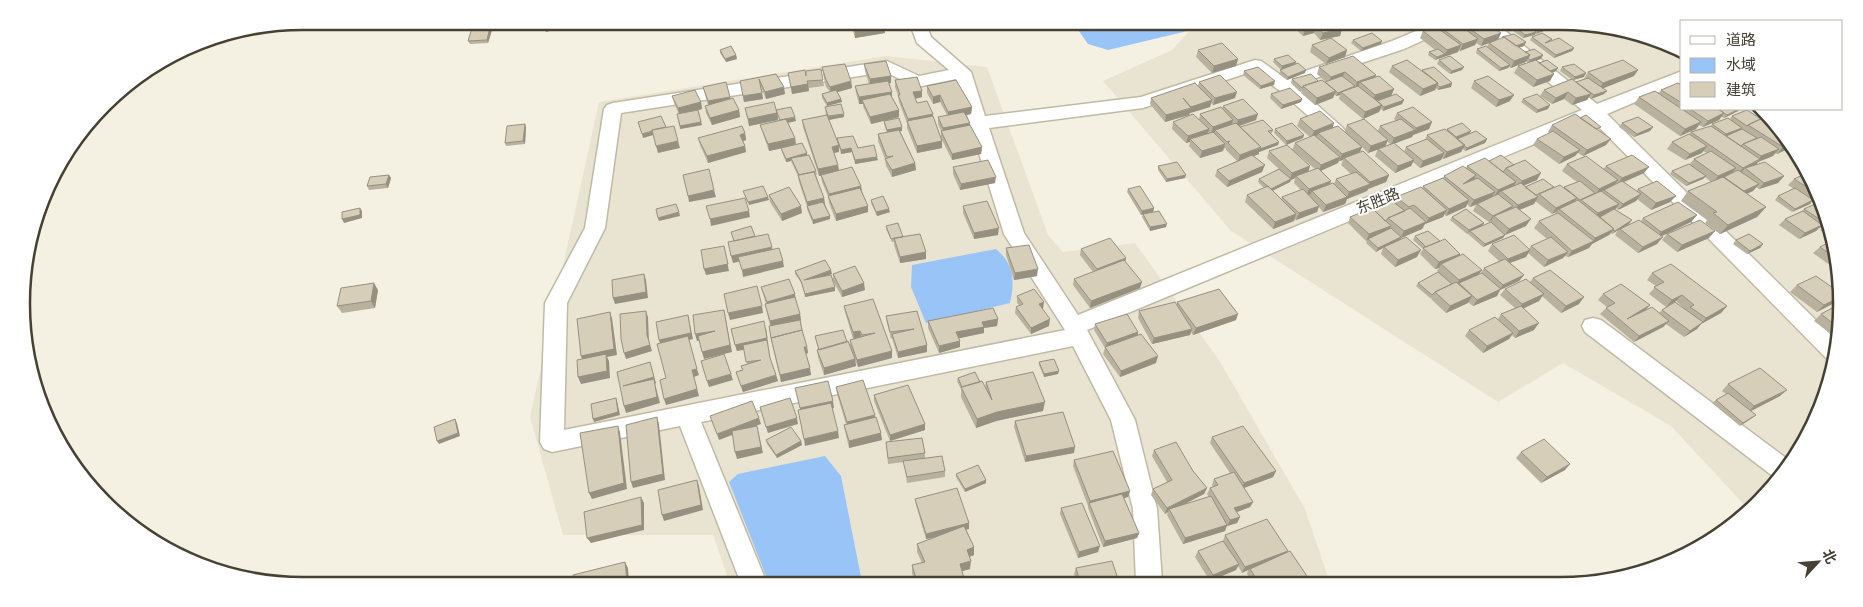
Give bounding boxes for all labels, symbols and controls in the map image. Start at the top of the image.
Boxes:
legend [1680,20,1843,110]
text: 道路 [1726,31,1756,49]
text: 水域 [1726,56,1756,74]
text: 建筑 [1726,81,1756,99]
street label: 东胜路 [1354,184,1402,218]
north arrow [1793,537,1843,587]
text: 北 [1819,547,1840,567]

